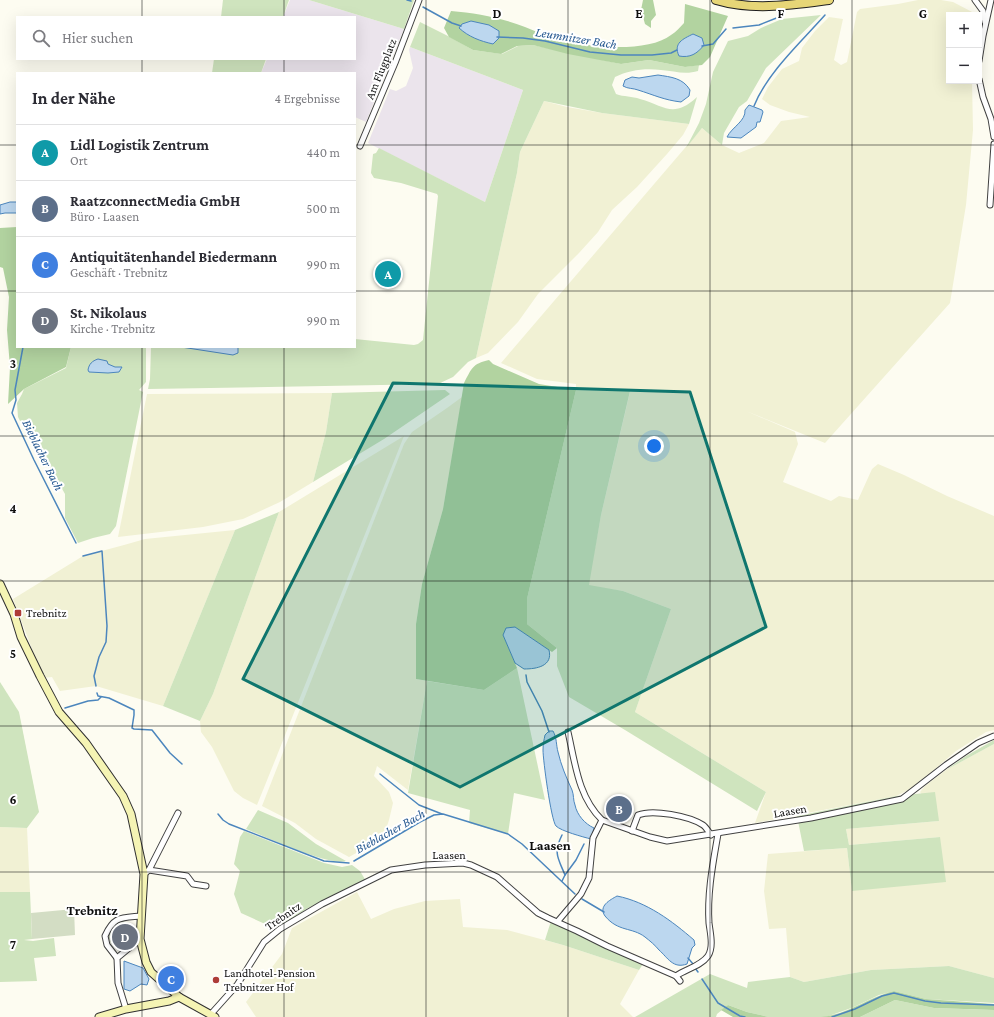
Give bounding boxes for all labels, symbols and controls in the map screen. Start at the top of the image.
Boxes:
text: D [493,6,502,21]
text: E [635,6,643,21]
text: F [778,6,785,21]
text: G [919,6,927,21]
map controls [946,12,982,84]
button: + [946,12,982,48]
search box [16,16,356,60]
water label: Leumnitzer Bach [534,24,618,52]
icon: search [30,27,52,49]
text: Hier suchen [62,30,133,46]
street label: Am Flugplatz [363,37,399,101]
button: − [946,48,982,84]
text: In der Nähe [32,89,115,108]
text: 4 Ergebnisse [275,91,340,106]
text: Lidl Logistik Zentrum [70,137,209,153]
text: A [41,145,49,160]
text: 440 m [306,145,340,160]
text: Ort [70,153,88,168]
text: RaatzconnectMedia GmbH [70,193,240,209]
text: B [41,201,49,216]
text: 500 m [306,201,340,216]
text: Büro · Laasen [70,209,139,224]
text: Antiquitätenhandel Biedermann [70,249,277,265]
text: C [41,257,49,272]
text: 990 m [307,257,340,272]
pin: A [375,259,401,289]
text: Geschäft · Trebnitz [70,265,167,280]
text: St. Nikolaus [70,305,147,321]
text: D [41,313,49,328]
text: 990 m [307,313,340,328]
text: Kirche · Trebnitz [70,321,155,336]
text: 3 [10,356,16,371]
water label: Bieblacher Bach [19,417,67,493]
your location [644,436,664,456]
text: 4 [9,501,17,516]
place label: Trebnitz [26,606,67,620]
marker: Trebnitz [13,608,23,618]
text: 5 [10,646,16,661]
text: 6 [9,792,17,807]
pin: B [606,794,632,824]
street label: Laasen [772,801,808,821]
water label: Bieblacher Bach [353,806,427,856]
district label: Laasen [529,837,571,853]
street label: Laasen [432,848,466,862]
street label: Trebnitz [262,899,304,933]
district label: Trebnitz [66,902,118,918]
pin: D [112,922,138,952]
text: 7 [10,937,16,952]
pin: C [158,964,184,994]
place label: Landhotel-Pension Trebnitzer Hof [224,966,316,994]
marker: Landhotel-Pension Trebnitzer Hof [211,975,221,985]

